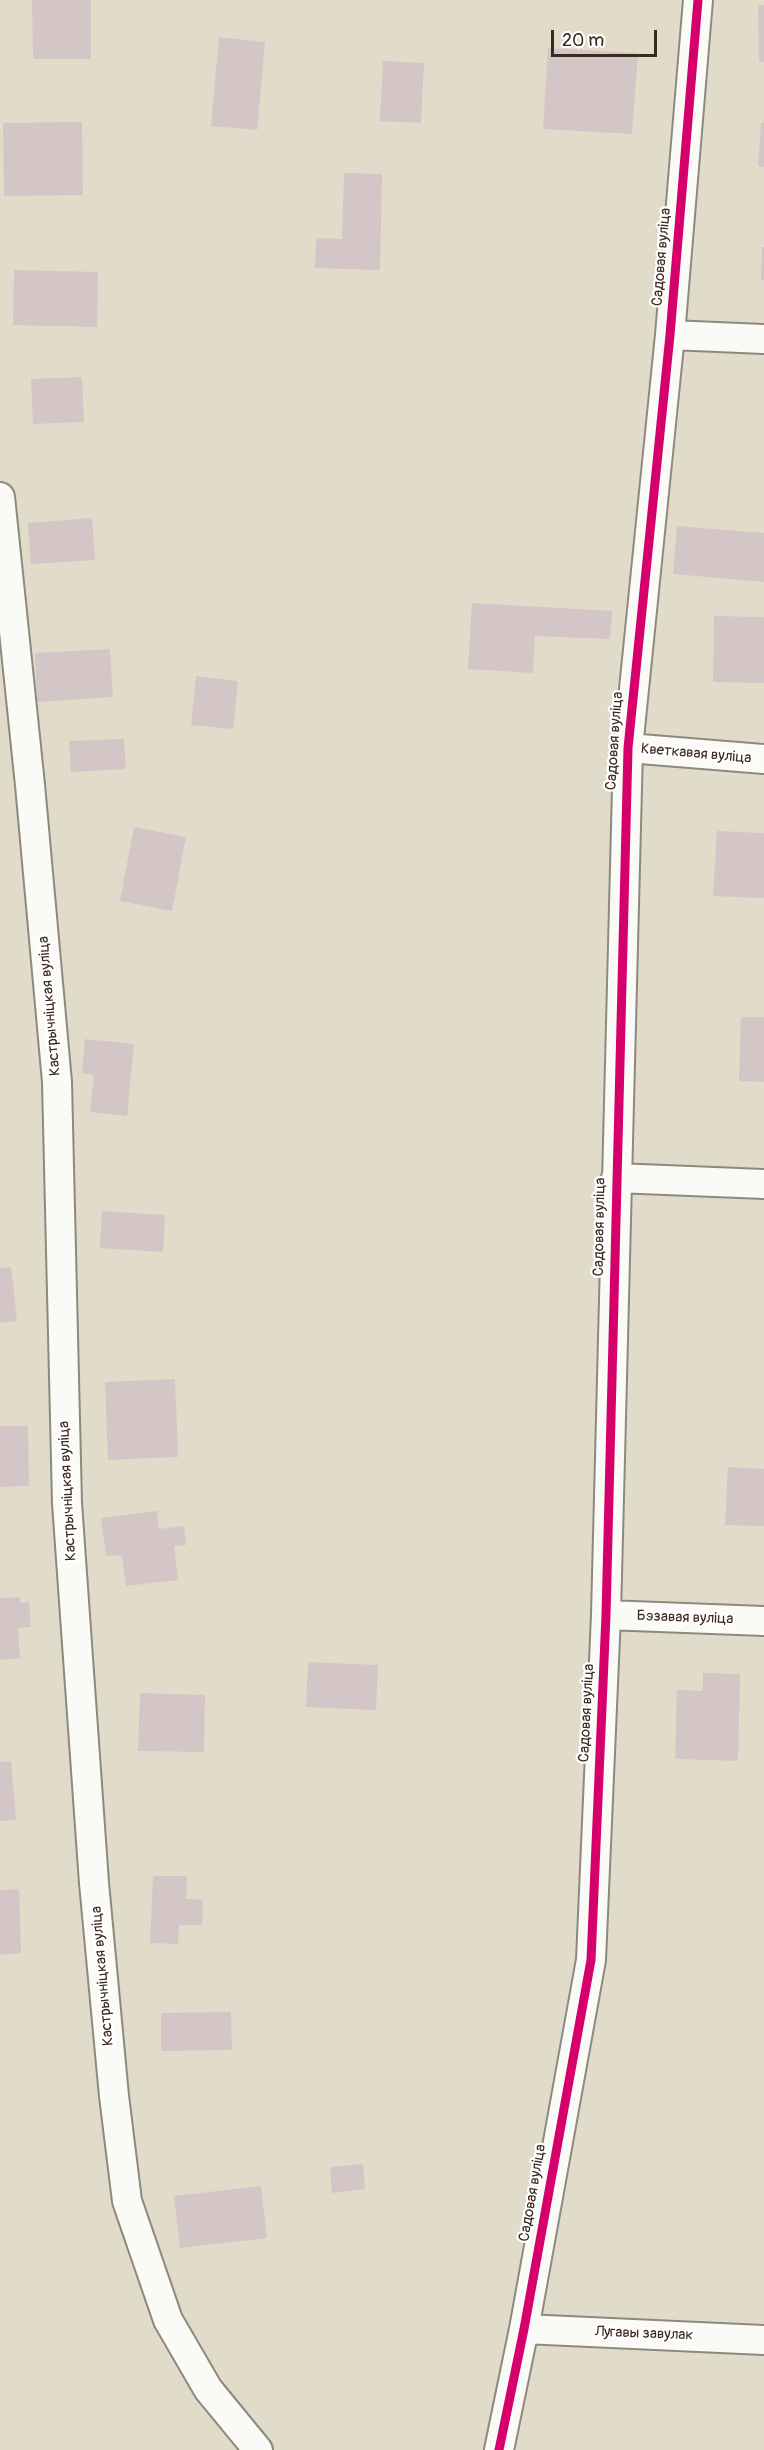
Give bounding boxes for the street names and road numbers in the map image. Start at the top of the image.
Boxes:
street label: Садовая вуліца [649,207,675,307]
street label: Садовая вуліца [603,691,627,791]
street label: Кветкавая вуліца [640,740,752,768]
street label: Кастрычніцкая вуліца [35,935,65,1077]
street label: Садовая вуліца [590,1178,610,1276]
street label: Кастрычніцкая вуліца [55,1421,81,1561]
street label: Бэзавая вуліца [636,1607,734,1629]
street label: Садовая вуліца [575,1663,599,1763]
street label: Кастрычніцкая вуліца [88,1905,118,2047]
street label: Садовая вуліца [516,2143,550,2243]
street label: Лугавы завулак [595,2323,693,2345]

